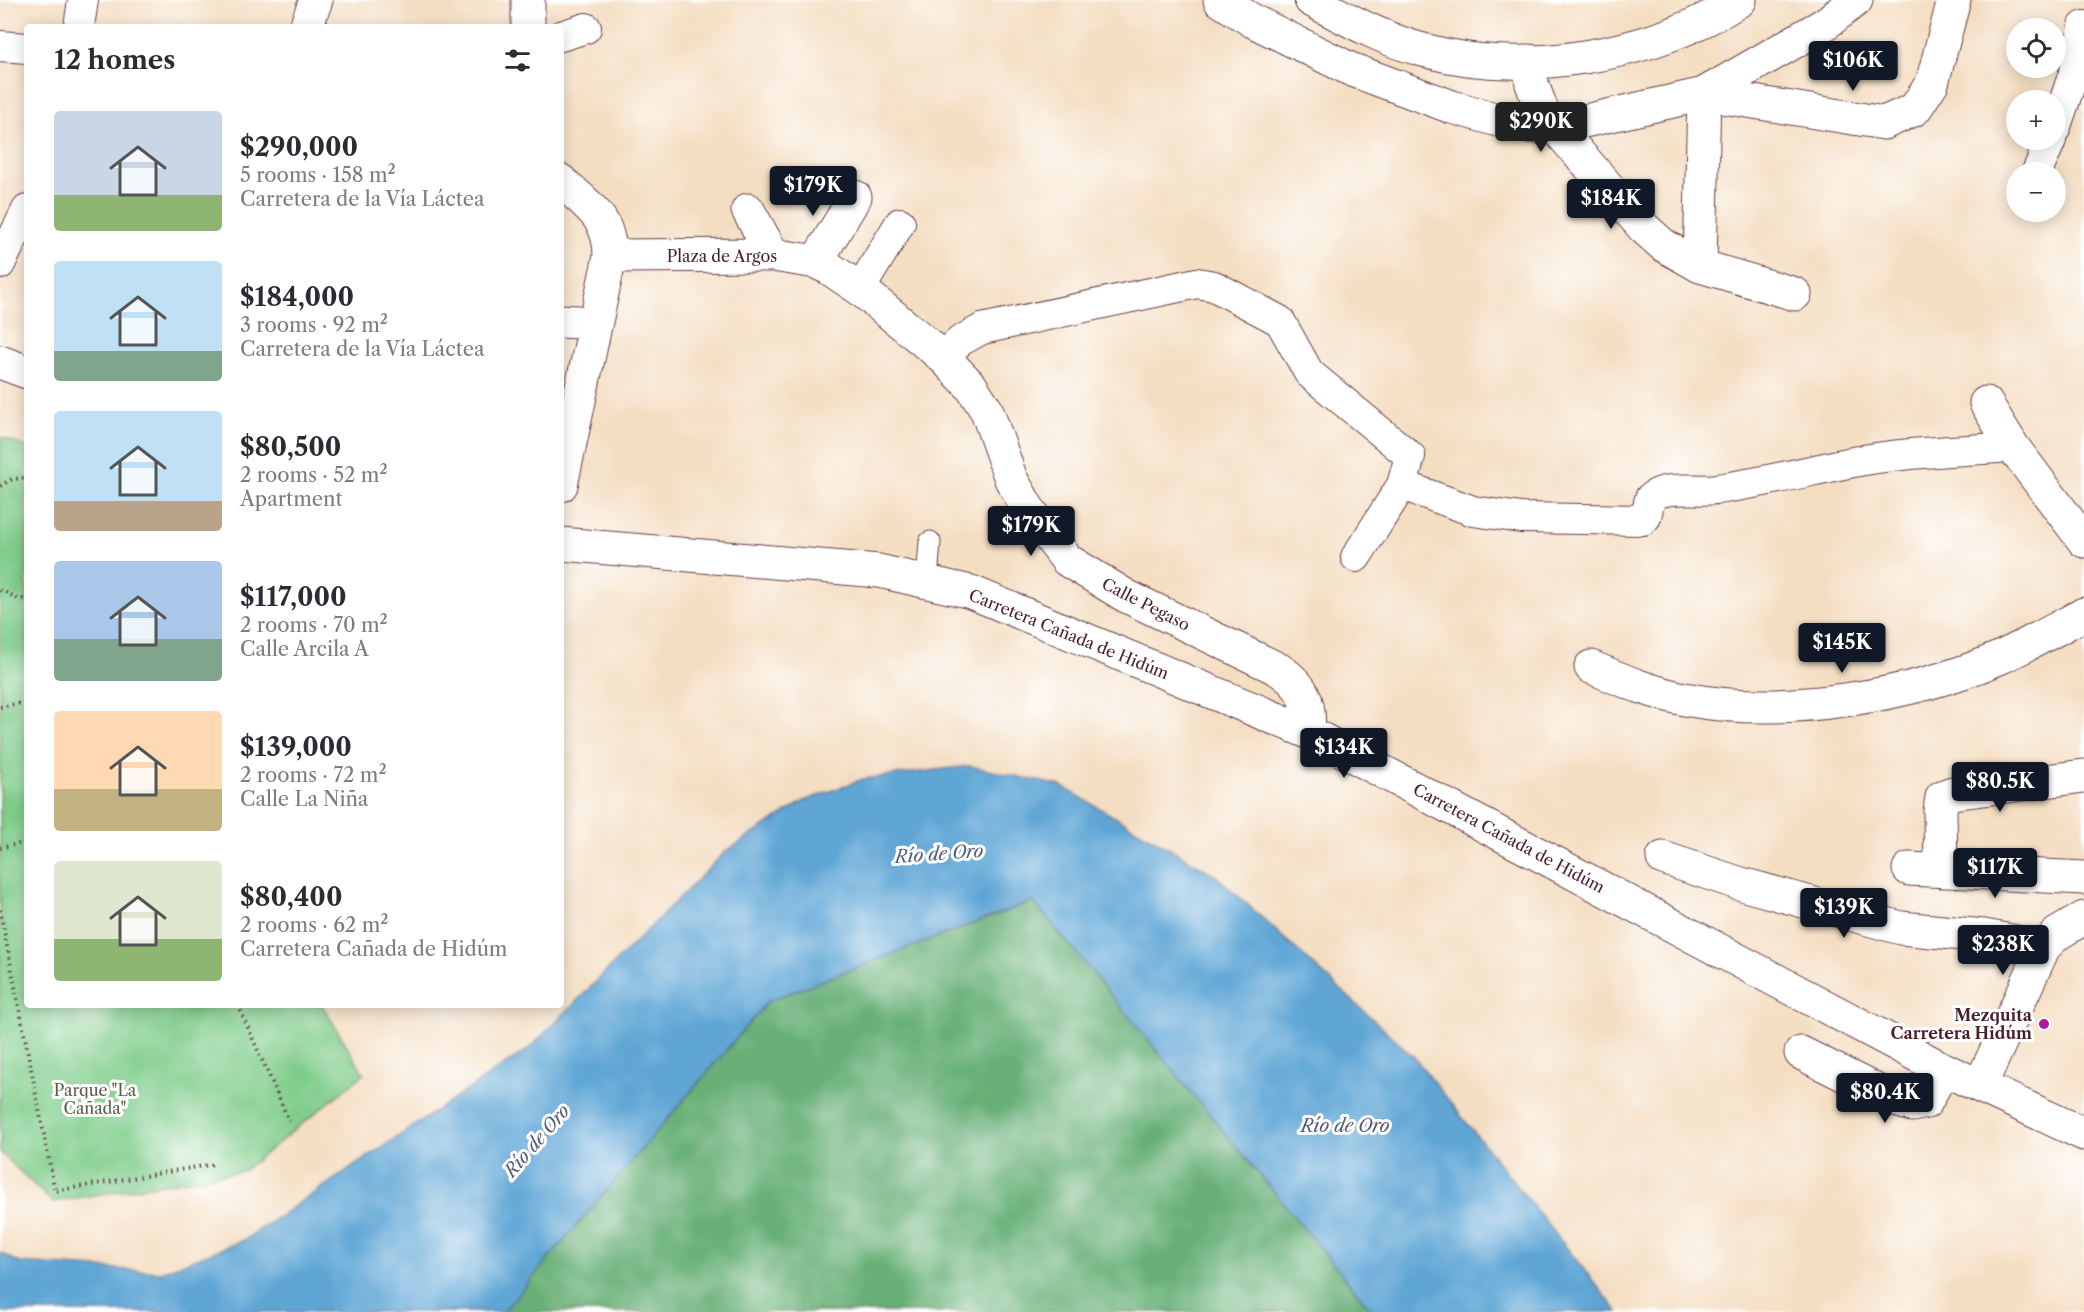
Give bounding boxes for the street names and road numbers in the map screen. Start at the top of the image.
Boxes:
street label: Plaza de Argos [667,246,777,266]
street label: Calle Pegaso [1099,573,1194,635]
street label: Carretera Cañada de Hidúm [966,585,1172,683]
street label: Carretera Cañada de Hidúm [1410,779,1608,897]

